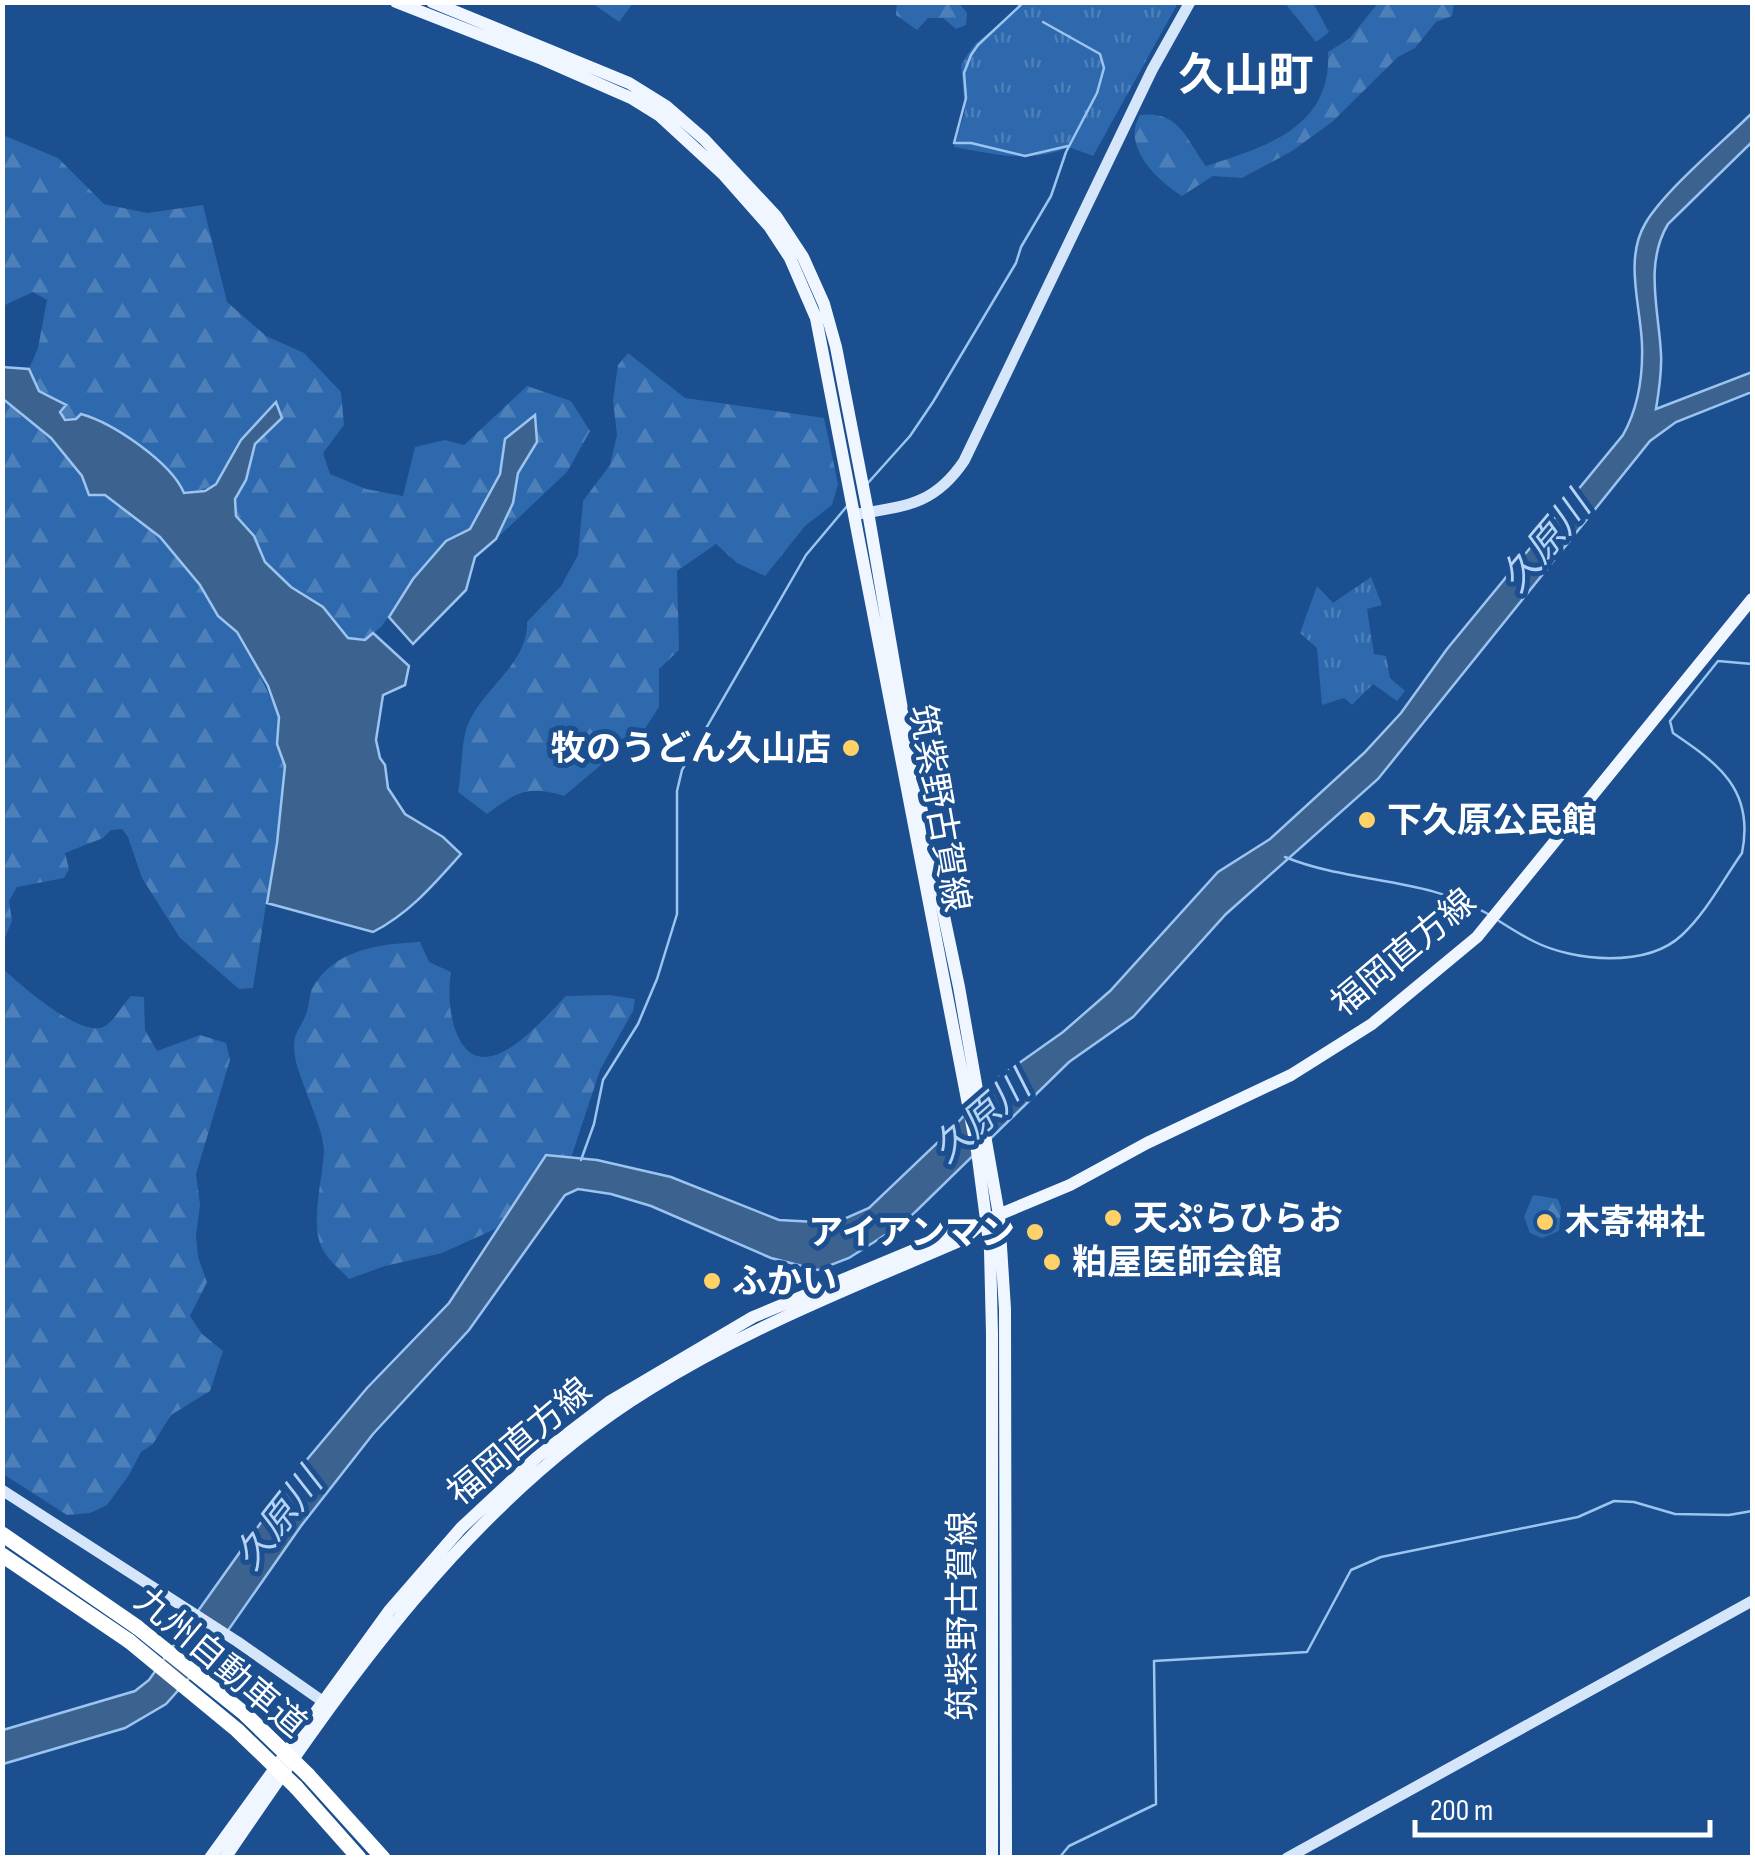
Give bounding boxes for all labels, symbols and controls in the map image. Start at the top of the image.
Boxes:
district label: 久山町 [1178,49,1314,104]
water label: 久原川 [1492,482,1603,601]
street label: 筑紫野古賀線 [899,701,978,915]
place label: 牧のうどん久山店 [551,728,831,771]
marker: 牧のうどん久山店 [840,737,862,759]
place label: 下久原公民館 [1387,800,1597,843]
marker: 下久原公民館 [1356,809,1378,831]
street label: 福岡直方線 [1323,880,1485,1026]
water label: 久原川 [924,1061,1043,1173]
place label: 天ぷらひらお [1133,1198,1343,1241]
place label: 木寄神社 [1565,1202,1705,1245]
marker: 天ぷらひらお [1102,1207,1124,1229]
marker: 木寄神社 [1534,1211,1556,1233]
place label: アイアンマン [808,1212,1015,1255]
marker: アイアンマン [1024,1221,1046,1243]
place label: 粕屋医師会館 [1072,1242,1282,1285]
marker: 粕屋医師会館 [1041,1251,1063,1273]
place label: ふかい [732,1261,837,1304]
marker: ふかい [701,1270,723,1292]
street label: 福岡直方線 [439,1369,601,1515]
water label: 久原川 [226,1458,334,1579]
street label: 筑紫野古賀線 [942,1511,985,1721]
street label: 九州自動車道 [126,1579,314,1747]
scale bar [1415,1775,1710,1837]
text: 200 m [1430,1793,1493,1829]

